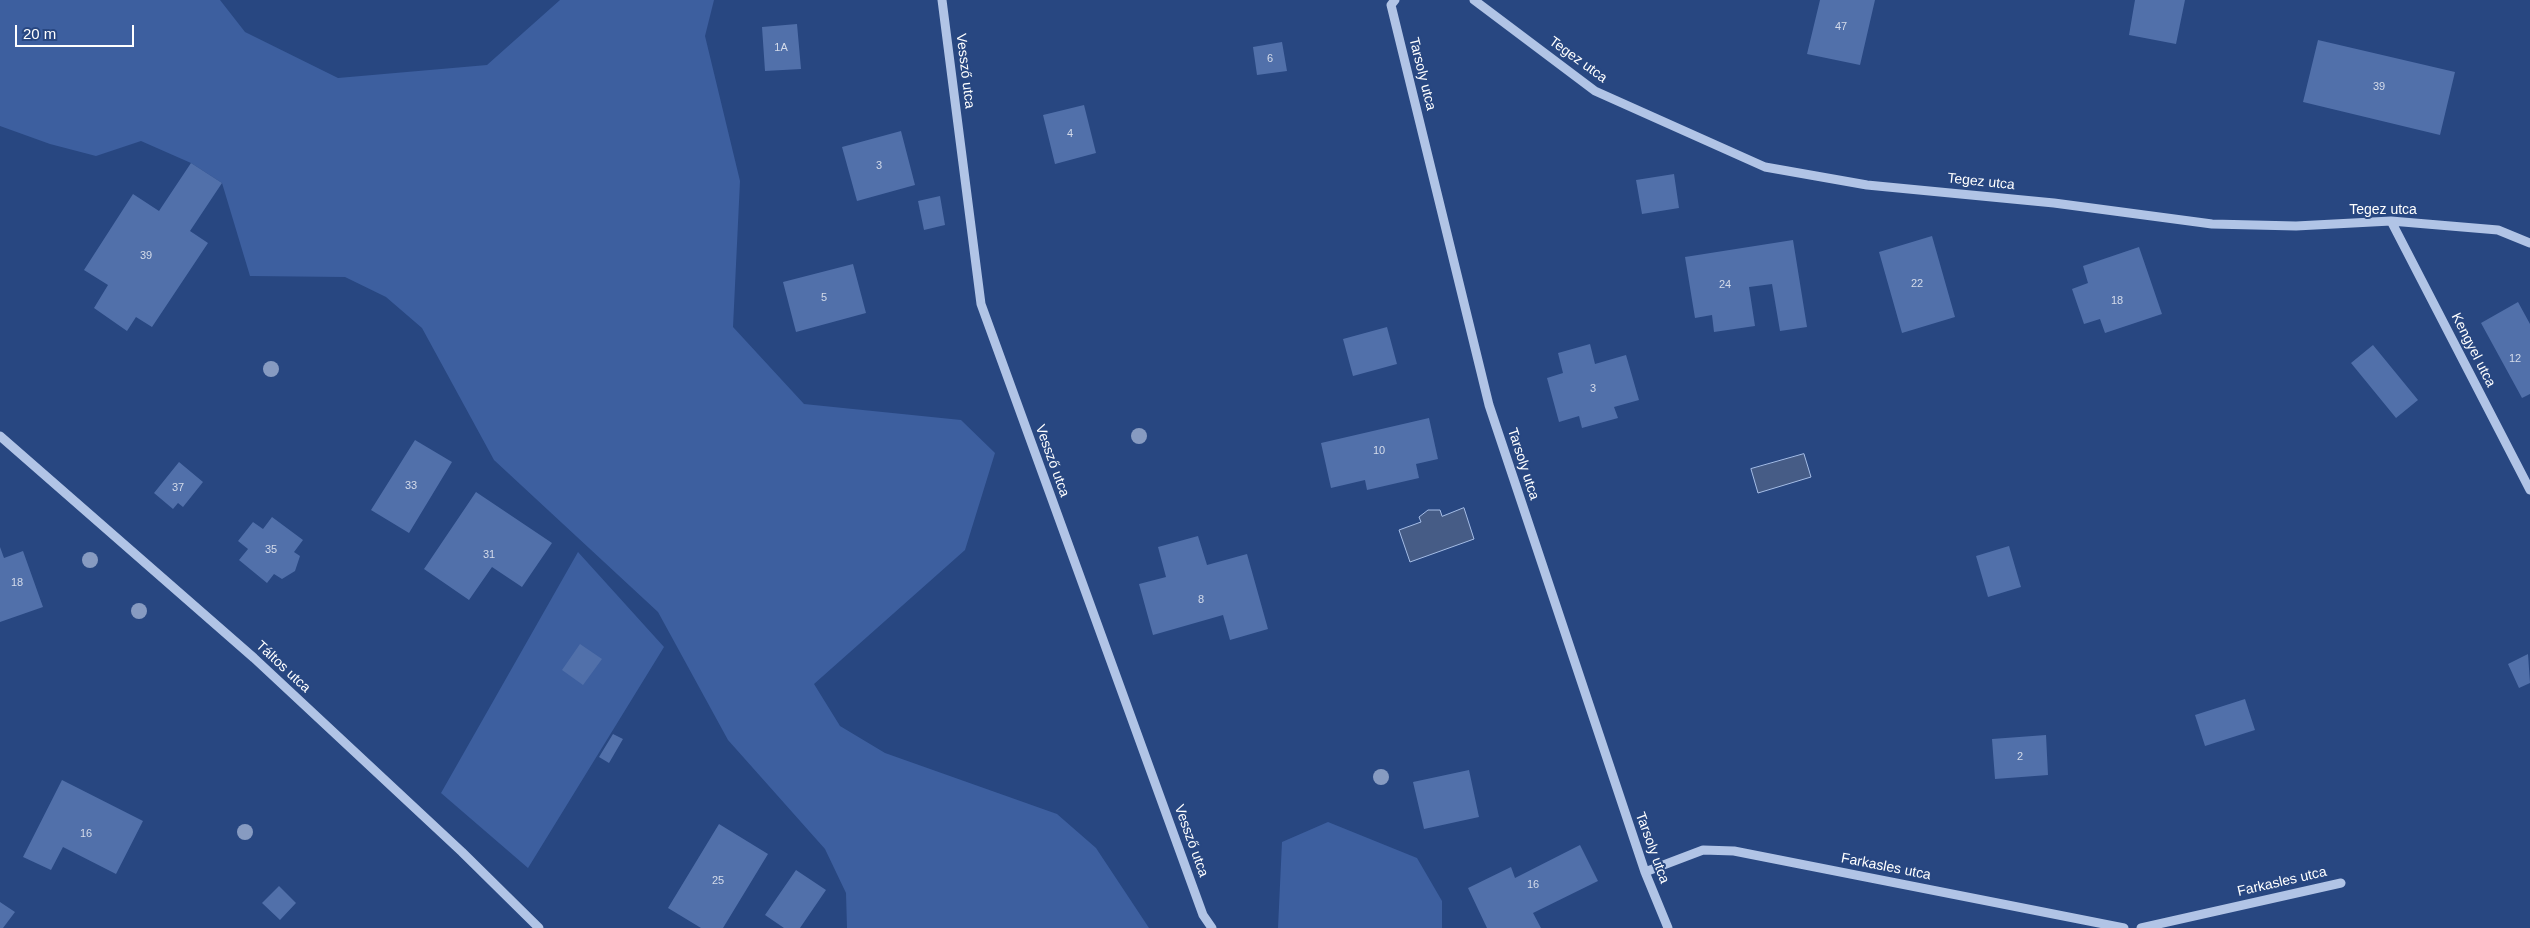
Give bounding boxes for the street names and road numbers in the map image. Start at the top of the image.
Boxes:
street label: Vessző utca [952,33,978,109]
street label: Tegez utca [1546,33,1610,87]
street label: Tarsoly utca [1405,36,1439,112]
street label: Tegez utca [1946,170,2016,194]
street label: Tegez utca [2349,202,2417,218]
street label: Kengyel utca [2447,310,2499,390]
street label: Vessző utca [1031,423,1073,499]
street label: Tarsoly utca [1503,426,1543,502]
street label: Táltos utca [252,638,314,696]
street label: Vessző utca [1170,803,1212,879]
street label: Tarsoly utca [1631,810,1673,886]
street label: Farkasles utca [1840,850,1932,884]
street label: Farkasles utca [2236,864,2328,900]

